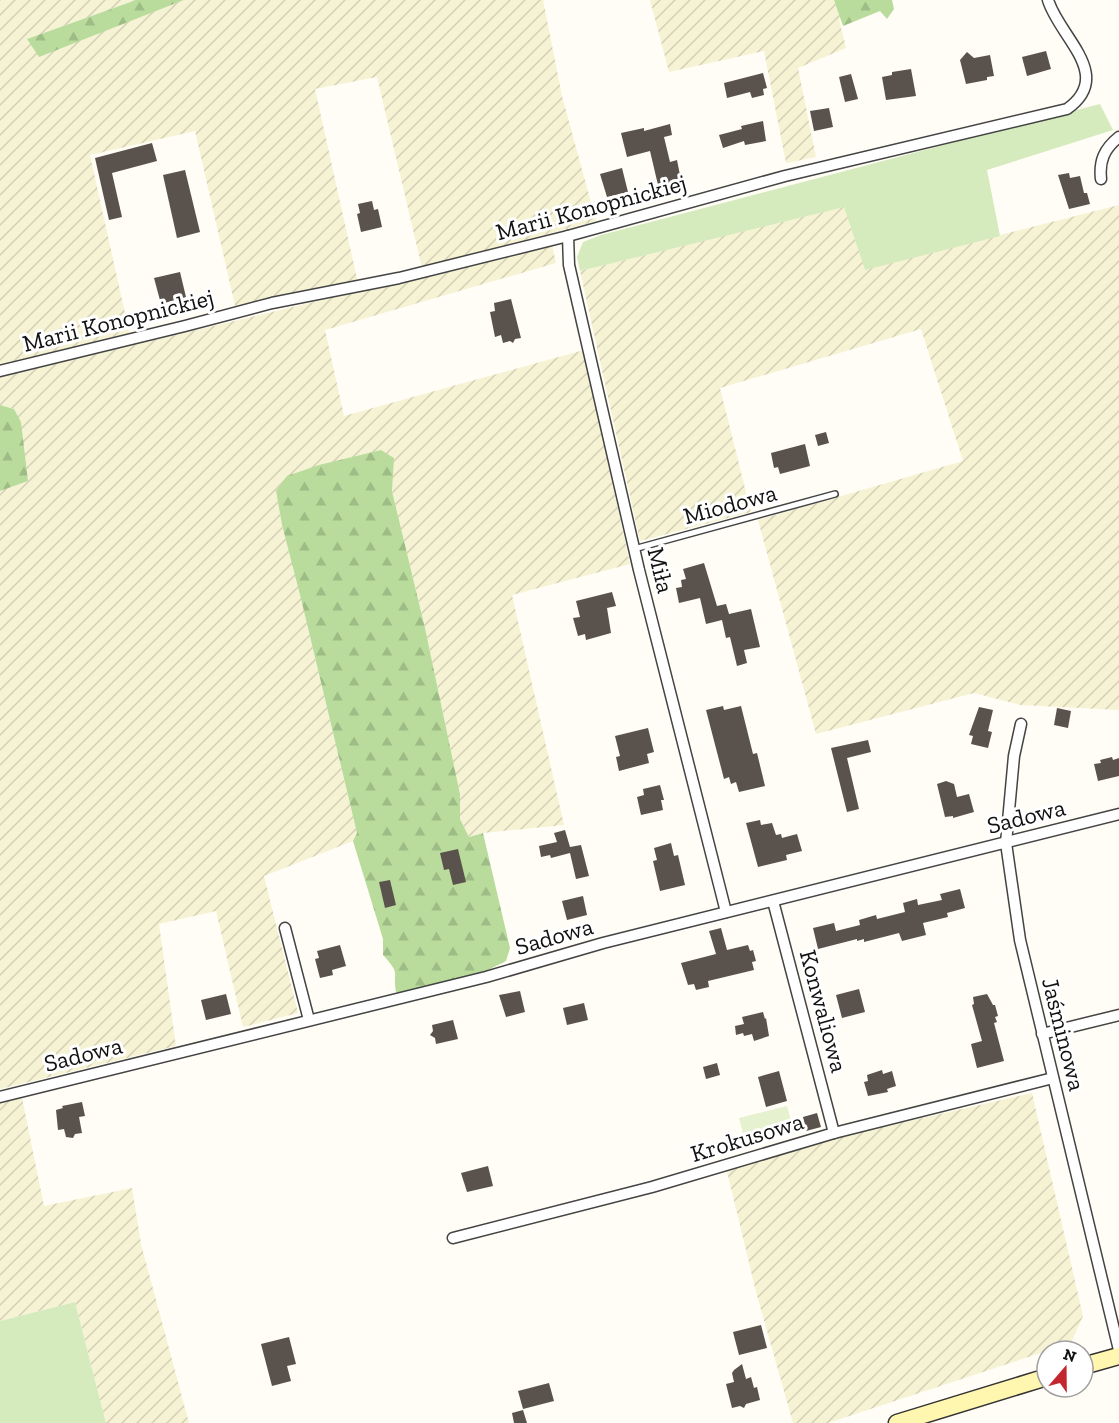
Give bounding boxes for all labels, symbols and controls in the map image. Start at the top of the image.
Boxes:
street label: Marii Konopnickiej [493,168,689,246]
street label: Marii Konopnickiej [19,282,217,358]
street label: Miodowa [680,478,780,530]
street label: Miła [641,544,681,596]
street label: Sadowa [984,792,1069,840]
street label: Sadowa [512,911,597,961]
street label: Konwaliowa [794,947,854,1076]
street label: Jaśminowa [1036,974,1092,1094]
street label: Sadowa [41,1030,126,1078]
street label: Krokusowa [687,1106,807,1168]
north arrow [1035,1339,1095,1399]
text: N [1061,1344,1079,1366]

